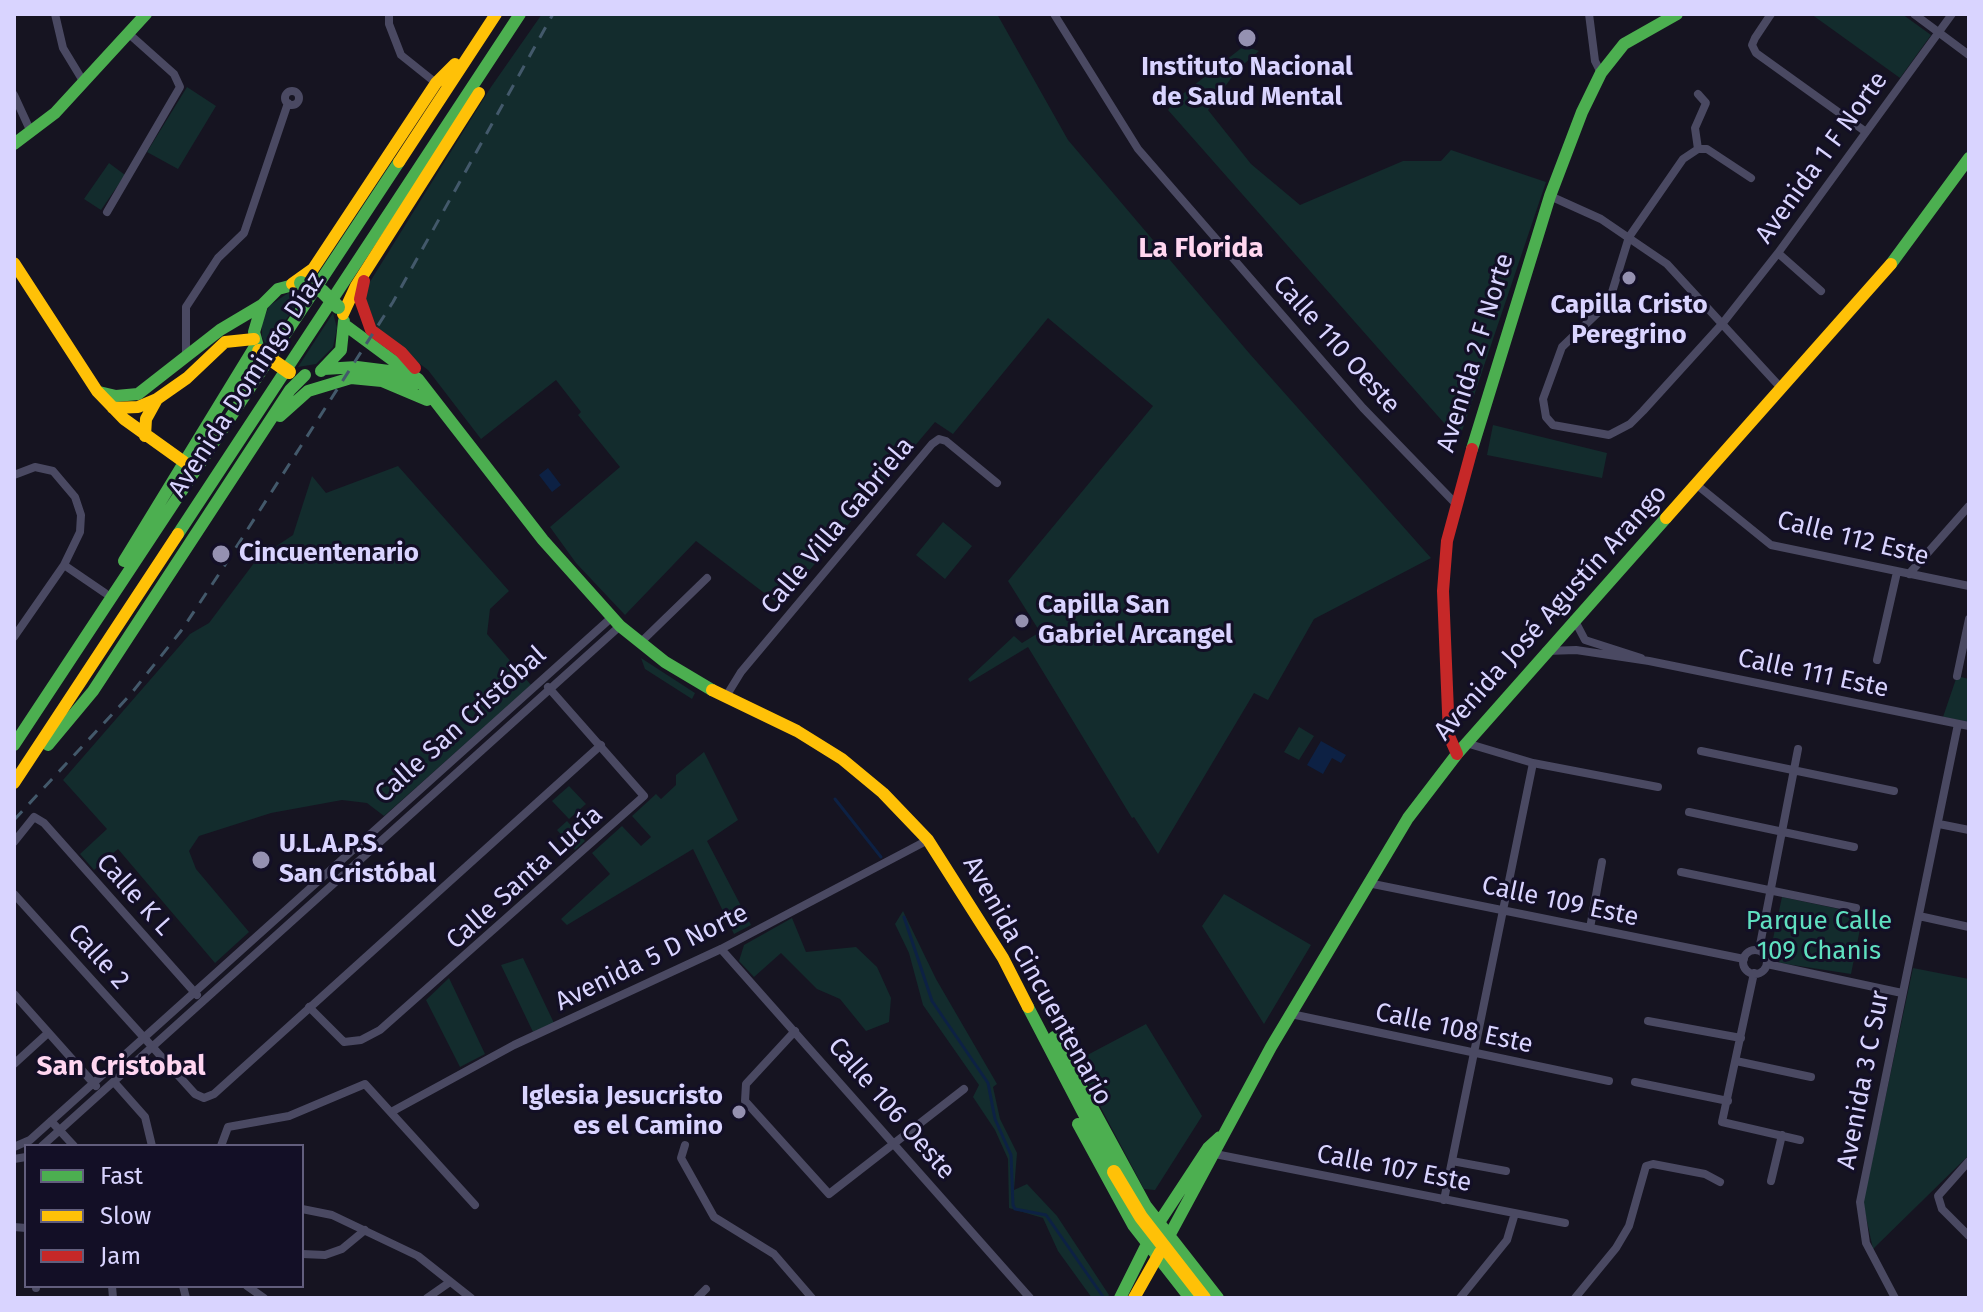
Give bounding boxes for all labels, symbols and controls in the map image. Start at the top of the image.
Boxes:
marker: Instituto Nacional de Salud Mental [1236,27,1258,49]
place label: Instituto Nacional de Salud Mental [1141,52,1353,114]
street label: Avenida 1 F Norte [1749,66,1895,250]
district label: La Florida [1138,232,1264,266]
street label: Avenida 2 F Norte [1431,250,1521,456]
street label: Avenida Domingo Díaz [162,266,332,504]
street label: Calle 110 Oeste [1266,269,1406,421]
marker: Capilla Cristo Peregrino [1620,269,1638,287]
place label: Capilla Cristo Peregrino [1550,290,1708,352]
street label: Calle Villa Gabriela [755,431,921,621]
street label: Avenida José Agustín Arango [1428,479,1674,747]
street label: Calle 112 Este [1774,505,1932,573]
place label: Cincuentenario [239,538,419,570]
marker: Cincuentenario [210,543,232,565]
place label: Capilla San Gabriel Arcangel [1038,590,1233,652]
marker: Capilla San Gabriel Arcangel [1013,612,1031,630]
street label: Calle San Cristóbal [369,640,553,810]
street label: Calle 111 Este [1735,643,1891,705]
street label: Calle Santa Lucía [440,800,610,956]
place label: U.L.A.P.S. San Cristóbal [279,829,436,890]
street label: Calle K L [89,848,179,942]
marker: U.L.A.P.S. San Cristóbal [250,849,272,871]
street label: Avenida Cincuentenario [956,851,1118,1111]
street label: Calle 109 Este [1479,870,1641,934]
street label: Avenida 5 D Norte [551,898,753,1018]
park label: Parque Calle 109 Chanis [1746,906,1892,968]
street label: Calle 2 [61,918,135,996]
street label: Avenida 3 C Sur [1831,988,1897,1172]
street label: Calle 108 Este [1372,997,1536,1061]
street label: Calle 106 Oeste [821,1031,961,1187]
district label: San Cristobal [36,1050,206,1084]
place label: Iglesia Jesucristo es el Camino [521,1081,723,1142]
marker: Iglesia Jesucristo es el Camino [730,1103,748,1121]
street label: Calle 107 Este [1314,1139,1474,1199]
legend [24,1144,304,1288]
text: Fast [100,1162,143,1190]
text: Slow [100,1202,151,1230]
text: Jam [100,1242,141,1270]

